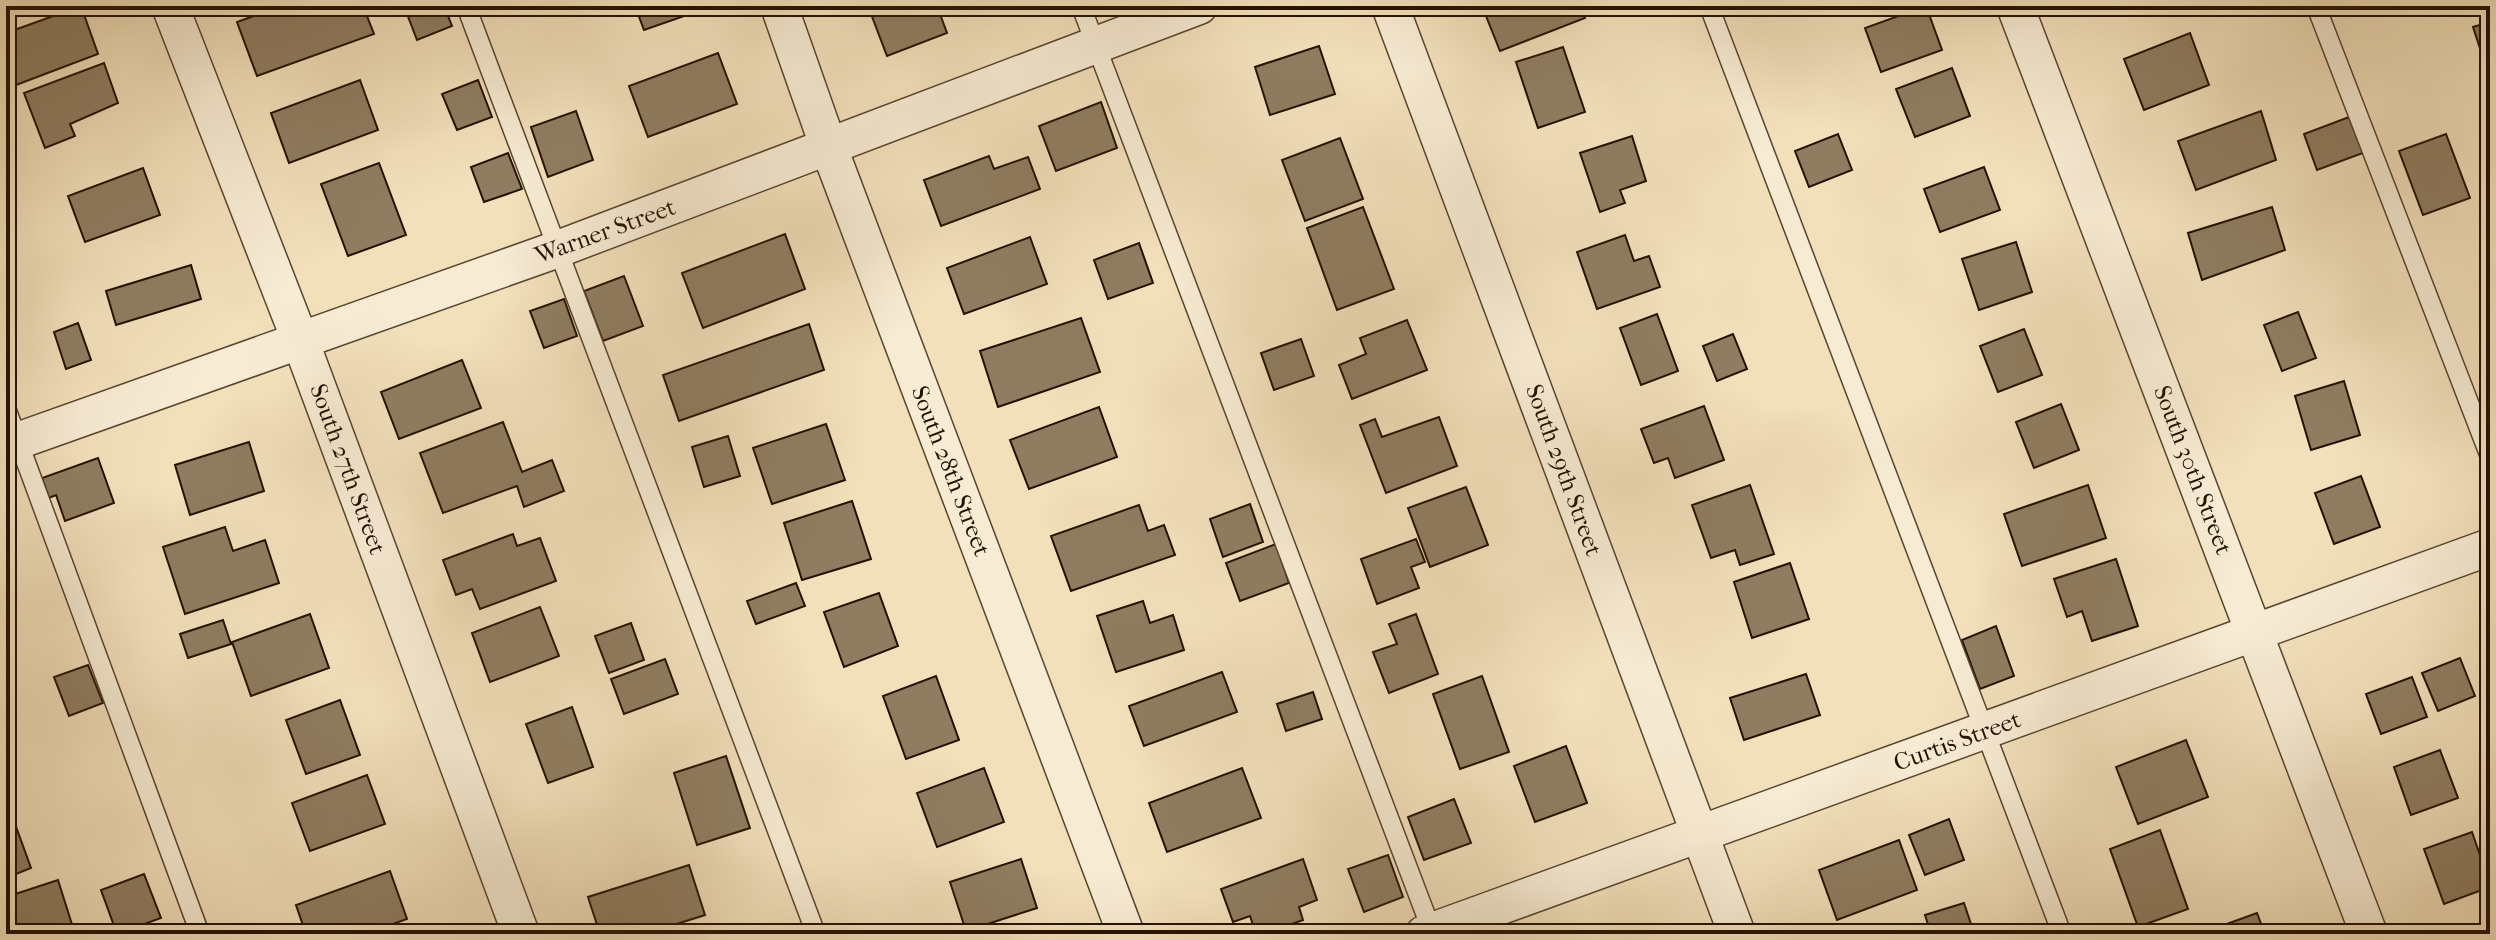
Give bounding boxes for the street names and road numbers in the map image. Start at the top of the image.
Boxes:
street label: Warner Street [530,192,680,270]
street label: South 27th Street [304,380,392,559]
street label: South 29th Street [1520,380,1608,560]
street label: South 28th Street [906,382,996,560]
street label: South 30th Street [2148,382,2238,559]
street label: Curtis Street [1890,705,2025,777]

